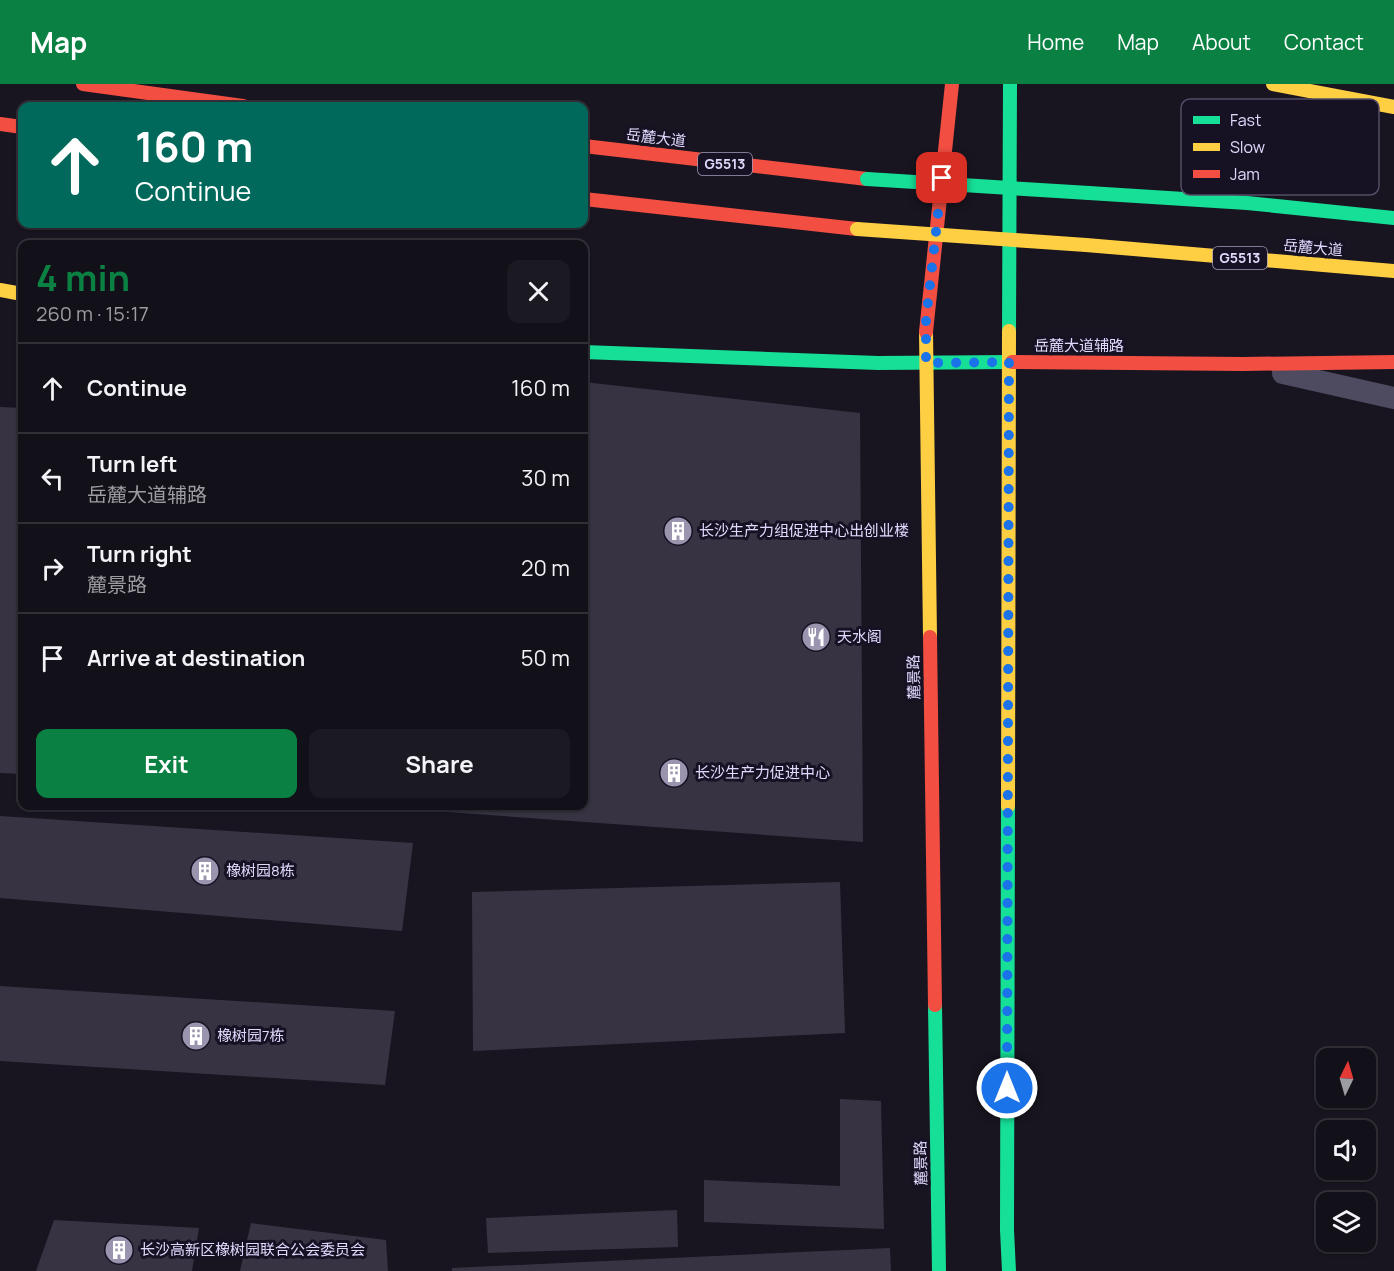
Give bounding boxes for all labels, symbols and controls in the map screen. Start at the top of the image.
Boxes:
text: Map [30,23,87,61]
text: Home [1027,28,1084,56]
text: Map [1117,28,1159,56]
text: About [1192,28,1251,56]
text: Contact [1284,28,1364,56]
legend [1181,99,1379,195]
text: Fast [1230,109,1261,131]
text: 160 m [135,117,253,175]
street label: 岳麓大道 [625,123,687,152]
icon: ahead [36,126,114,204]
text: Slow [1230,136,1265,158]
pin [916,152,967,203]
road number: G5513 [698,153,752,175]
icon: arrive [925,161,958,194]
text: Jam [1230,163,1260,185]
text: Continue [135,172,251,209]
street label: 岳麓大道 [1282,234,1344,261]
road number: G5513 [1213,247,1267,269]
text: 4 min [36,253,130,302]
button: close [507,260,570,323]
text: 260 m · 15:17 [36,300,149,327]
street label: 岳麓大道辅路 [1034,335,1124,356]
icon: ahead [36,372,69,405]
text: Continue [87,373,187,403]
text: 160 m [511,373,570,403]
text: Turn left [87,449,177,479]
icon: left [36,462,69,495]
text: 30 m [521,463,570,493]
text: 岳麓大道辅路 [87,481,207,508]
building icon: 长沙生产力组促进中心出创业楼 [662,515,694,547]
place label: 长沙生产力组促进中心出创业楼 [699,520,909,541]
text: Turn right [87,539,192,569]
icon: right [36,552,69,585]
text: 20 m [521,553,570,583]
text: 麓景路 [87,571,147,598]
restaurant icon: 天水阁 [800,621,832,653]
place label: 天水阁 [837,626,882,647]
icon: arrive [36,642,69,675]
text: Arrive at destination [87,643,305,673]
text: 50 m [521,643,570,673]
street label: 麓景路 [903,654,924,700]
button: Exit [36,729,297,798]
button: Share [309,729,570,798]
building icon: 长沙生产力促进中心 [658,757,690,789]
place label: 长沙生产力促进中心 [695,762,830,783]
building icon: 橡树园8栋 [189,855,221,887]
place label: 橡树园8栋 [226,860,295,881]
building icon: 橡树园7栋 [180,1020,212,1052]
place label: 橡树园7栋 [217,1025,285,1046]
north arrow [1316,1048,1376,1108]
map controls [1316,1048,1376,1252]
position arrow [975,1056,1039,1120]
button: sound [1316,1120,1376,1180]
street label: 麓景路 [910,1140,931,1186]
button: layers [1316,1192,1376,1252]
building icon: 长沙高新区橡树园联合公会委员会 [103,1234,135,1266]
place label: 长沙高新区橡树园联合公会委员会 [140,1239,365,1260]

